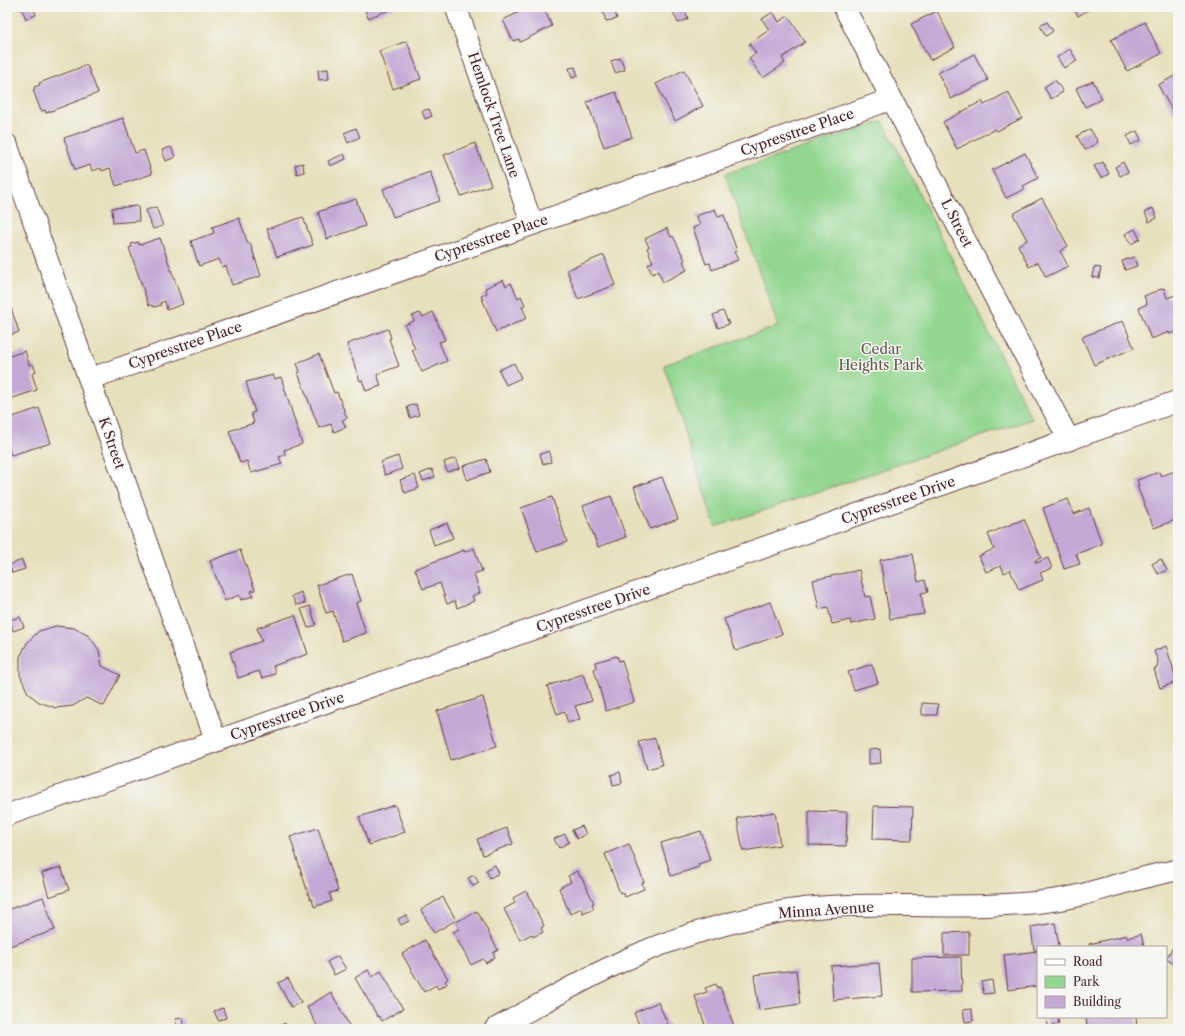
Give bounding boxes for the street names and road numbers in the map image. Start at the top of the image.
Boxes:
street label: Hemlock Tree Lane [464,50,524,180]
street label: Cypresstree Place [738,104,856,160]
street label: L Street [937,196,977,250]
street label: Cypresstree Place [432,210,550,266]
street label: Cypresstree Place [126,317,244,373]
street label: K Street [95,415,129,471]
street label: Cypresstree Drive [839,472,957,528]
street label: Cypresstree Drive [534,580,652,636]
street label: Cypresstree Drive [228,688,346,744]
street label: Minna Avenue [777,898,875,922]

